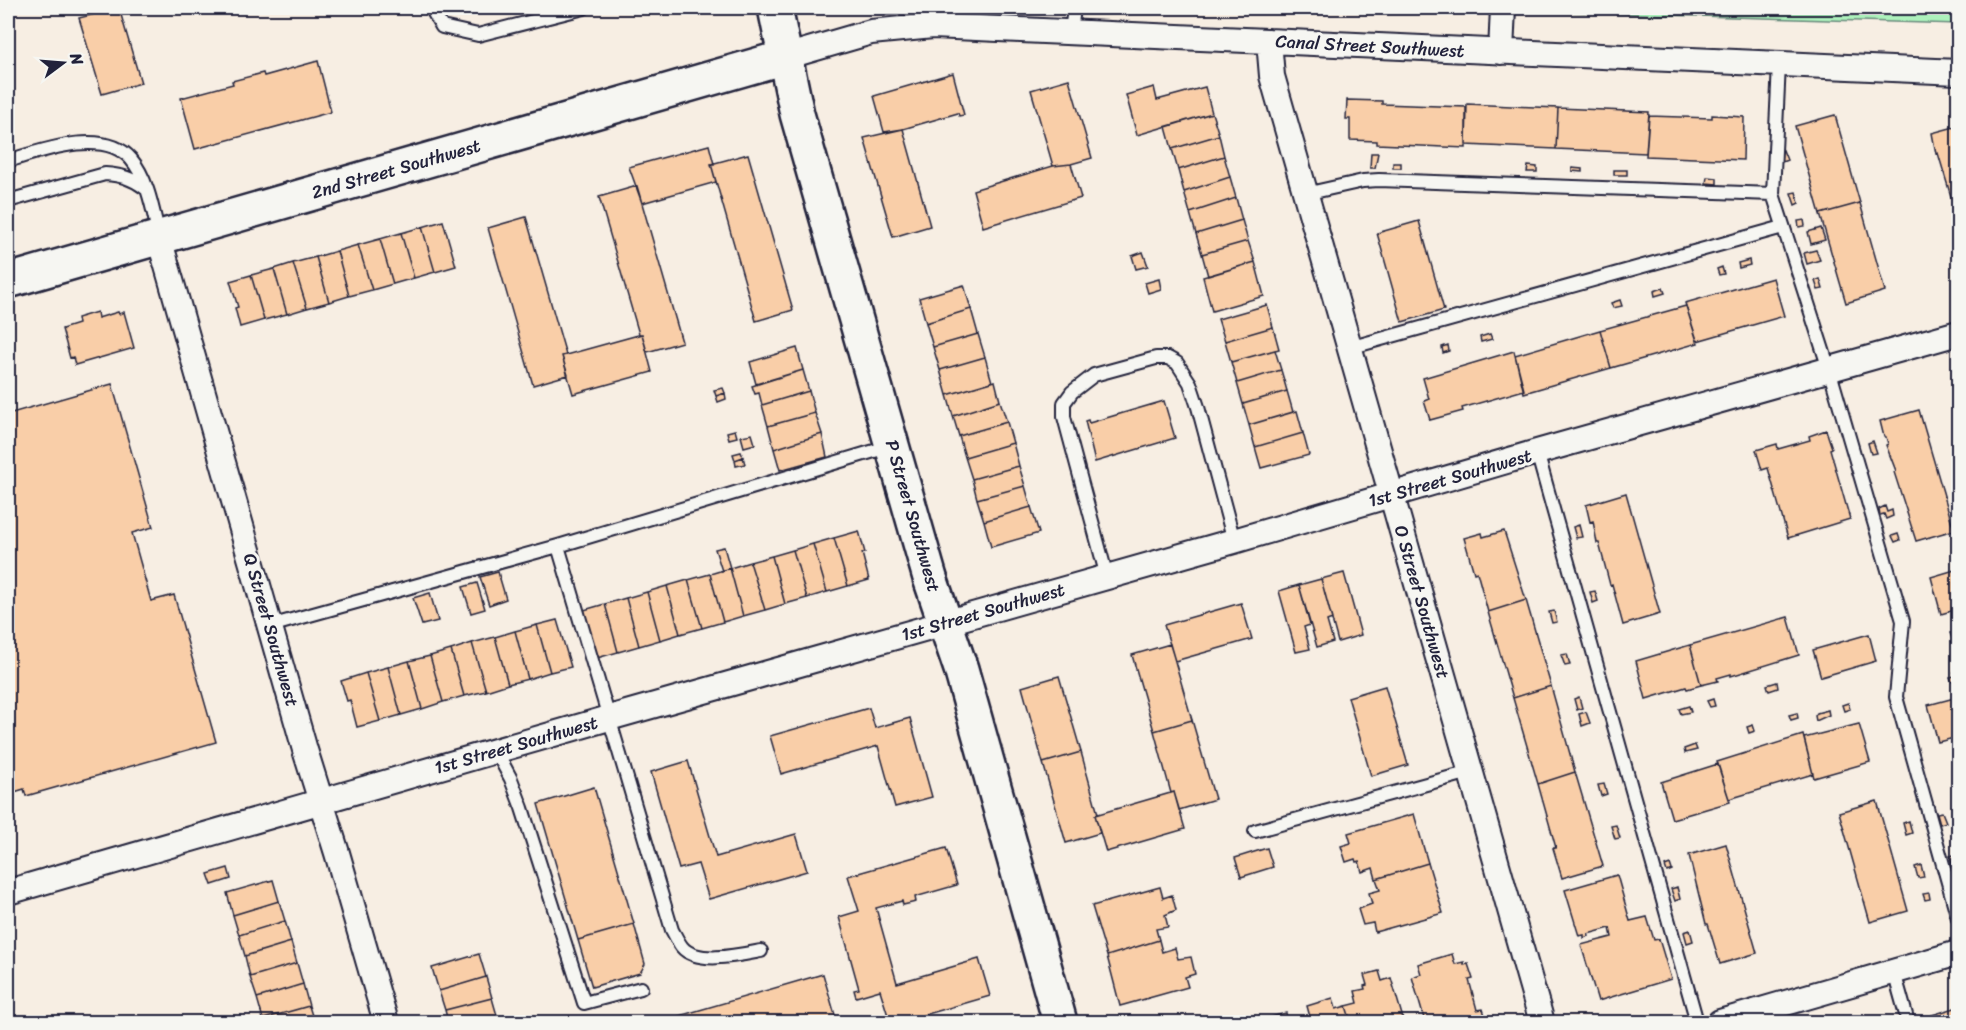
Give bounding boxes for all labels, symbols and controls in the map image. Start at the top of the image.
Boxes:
street label: Canal Street Southwest [1275,25,1465,67]
north arrow [33,33,93,93]
text: N [61,49,93,69]
street label: 2nd Street Southwest [308,130,485,208]
street label: P Street Southwest [876,436,950,596]
street label: 1st Street Southwest [1364,439,1536,517]
street label: O Street Southwest [1385,521,1459,683]
street label: Q Street Southwest [234,549,308,711]
street label: 1st Street Southwest [897,573,1069,651]
street label: 1st Street Southwest [430,706,602,784]

